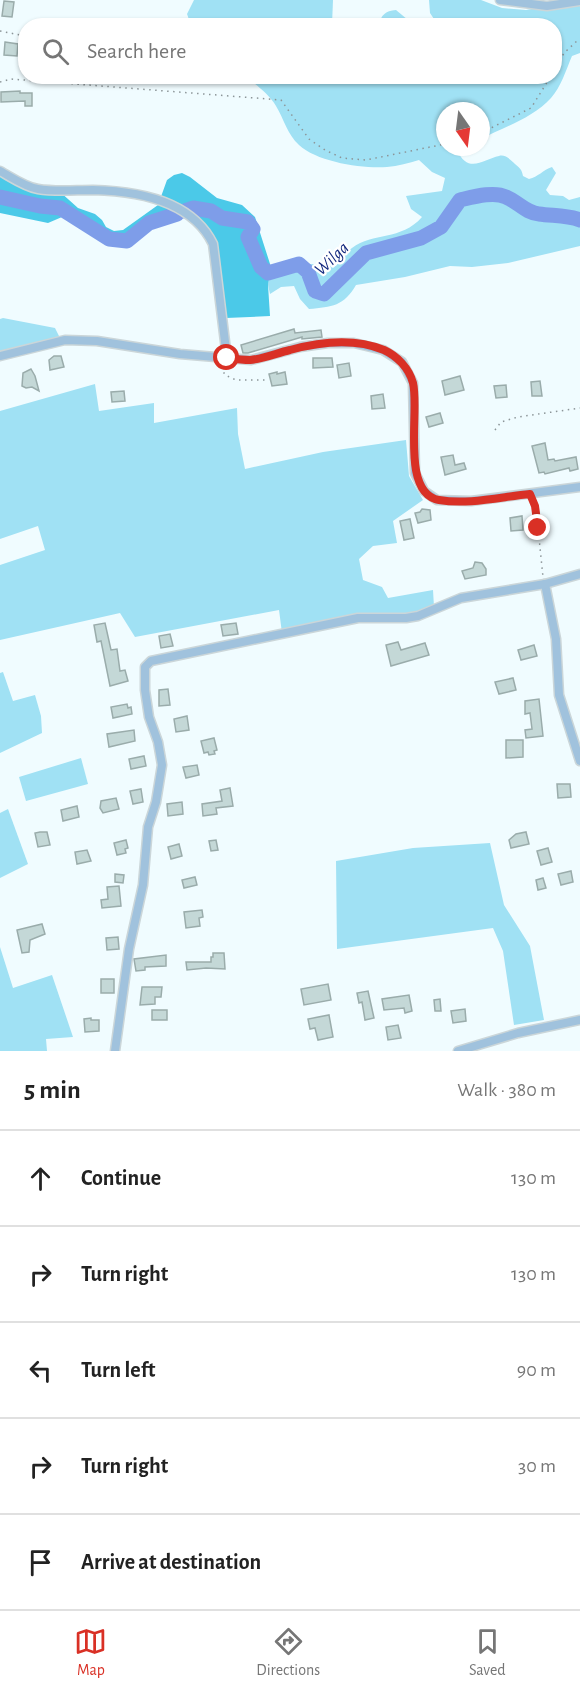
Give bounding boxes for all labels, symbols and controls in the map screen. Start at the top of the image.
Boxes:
search box [18,18,562,84]
icon: search [39,35,72,68]
text: Search here [87,40,186,62]
north arrow [436,102,490,156]
water label: Wilga [311,239,353,279]
route start [213,344,239,370]
route end [524,514,550,540]
text: 5 min [24,1077,81,1103]
text: Walk · 380 m [457,1080,556,1100]
icon: ahead [24,1162,57,1195]
text: Continue [81,1167,161,1189]
text: 130 m [511,1168,556,1188]
icon: right [24,1258,57,1291]
text: Turn right [81,1263,168,1285]
text: 130 m [511,1264,556,1284]
icon: left [24,1354,57,1387]
text: Turn left [81,1359,155,1381]
text: 90 m [517,1360,556,1380]
icon: right [24,1450,57,1483]
text: Turn right [81,1455,168,1477]
text: 30 m [518,1456,556,1476]
icon: arrive [24,1546,57,1579]
text: Arrive at destination [81,1551,261,1573]
tab: Map [74,1625,107,1680]
tab: Directions [256,1625,320,1680]
tab: Saved [469,1625,506,1680]

